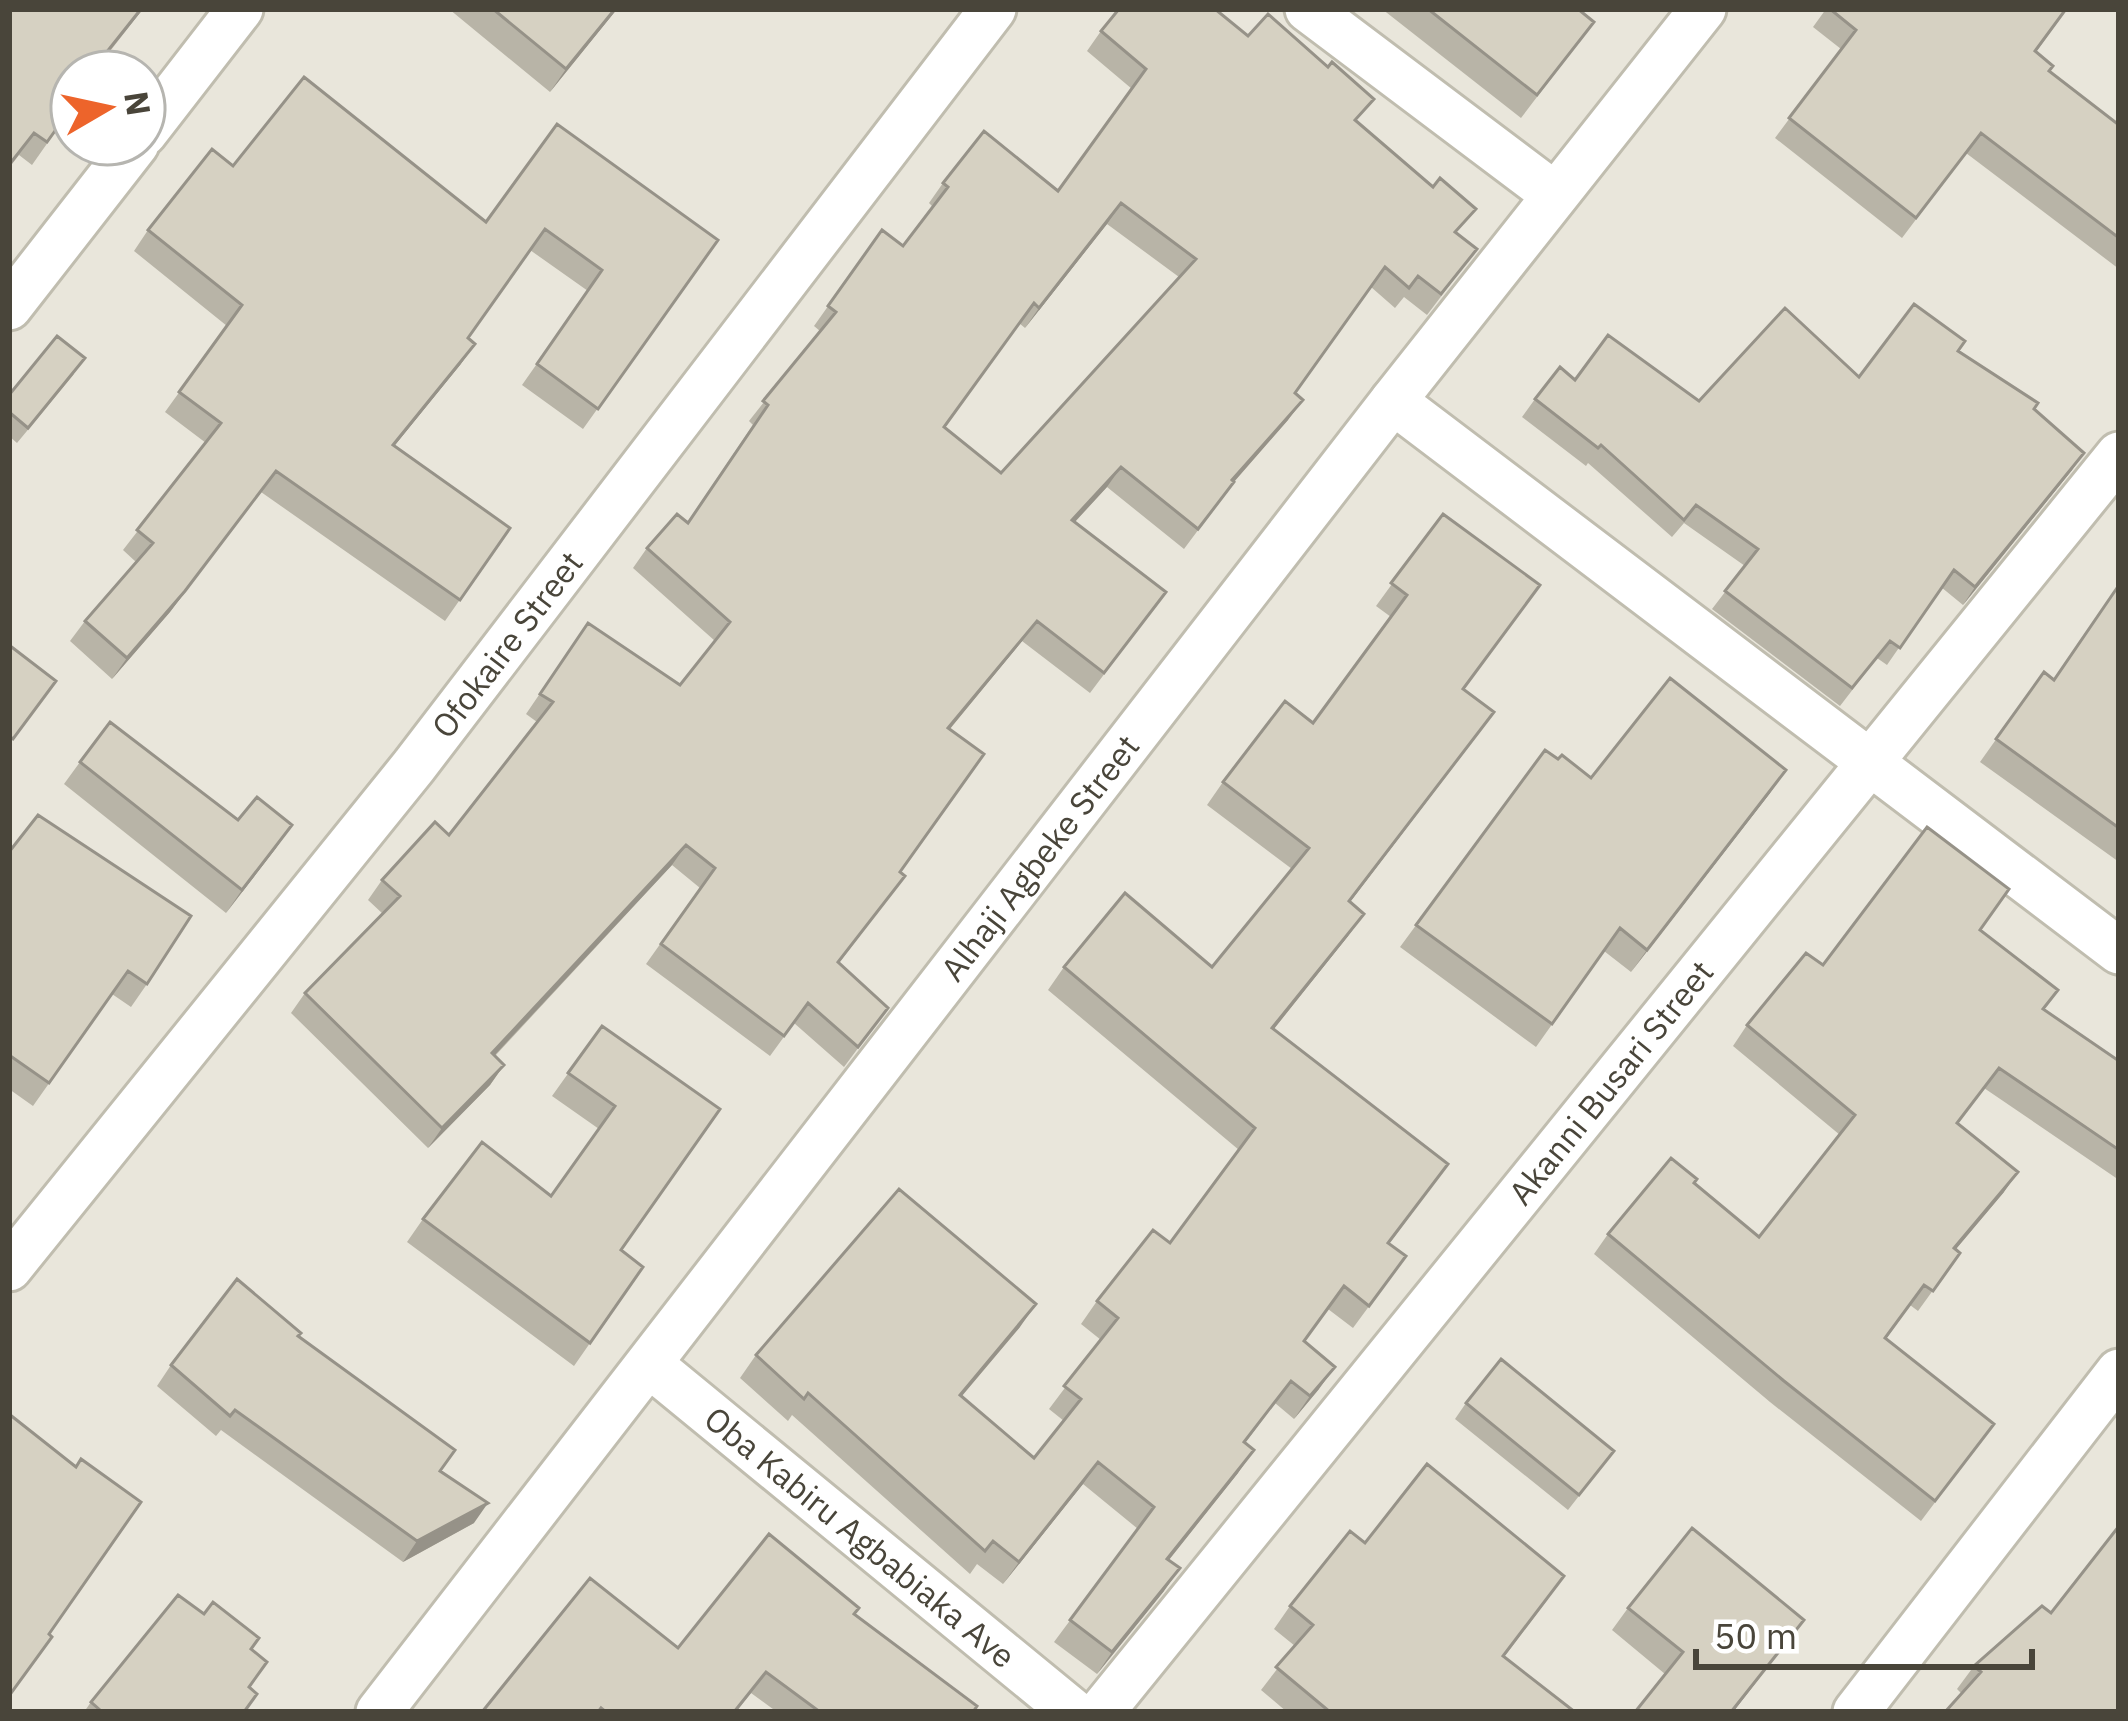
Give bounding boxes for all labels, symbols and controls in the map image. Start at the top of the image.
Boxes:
north arrow [48,48,168,168]
text: N [115,88,161,118]
street label: Ofokaire Street [421,542,592,746]
street label: Alhaji Agbeke Street [931,726,1148,989]
street label: Akanni Busari Street [1499,951,1722,1213]
street label: Oba Kabiru Agbabiaka Ave [696,1397,1025,1677]
scale bar [1696,1595,2032,1669]
text: 50 m [1714,1612,1797,1659]

